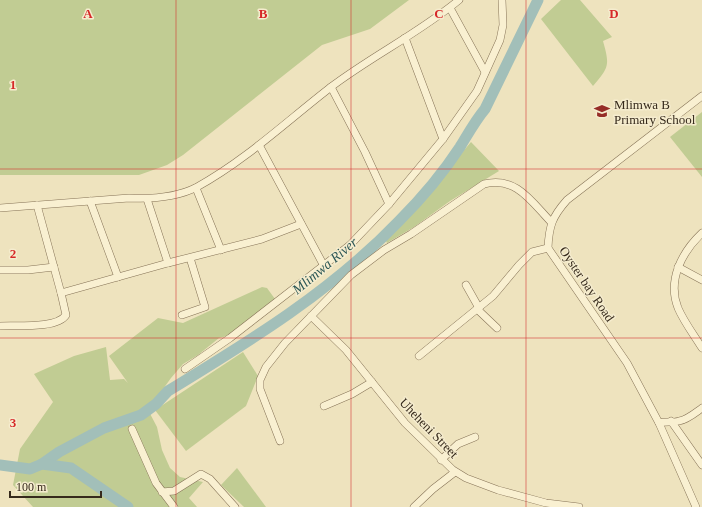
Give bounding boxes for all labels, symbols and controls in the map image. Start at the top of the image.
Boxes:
text: A [83,6,93,21]
text: B [259,6,268,21]
text: C [434,6,444,21]
text: D [609,6,619,21]
text: 1 [10,77,16,92]
place label: Mlimwa B Primary School [614,97,696,127]
school or university icon: Mlimwa B Primary School [593,102,611,120]
water label: Mlimwa River [289,234,361,298]
street label: Oyster bay Road [556,244,618,325]
text: 2 [10,246,16,261]
street label: Uheheni Street [397,395,462,461]
text: 3 [10,415,17,430]
scale bar [10,473,101,499]
text: 100 m [16,480,47,494]

